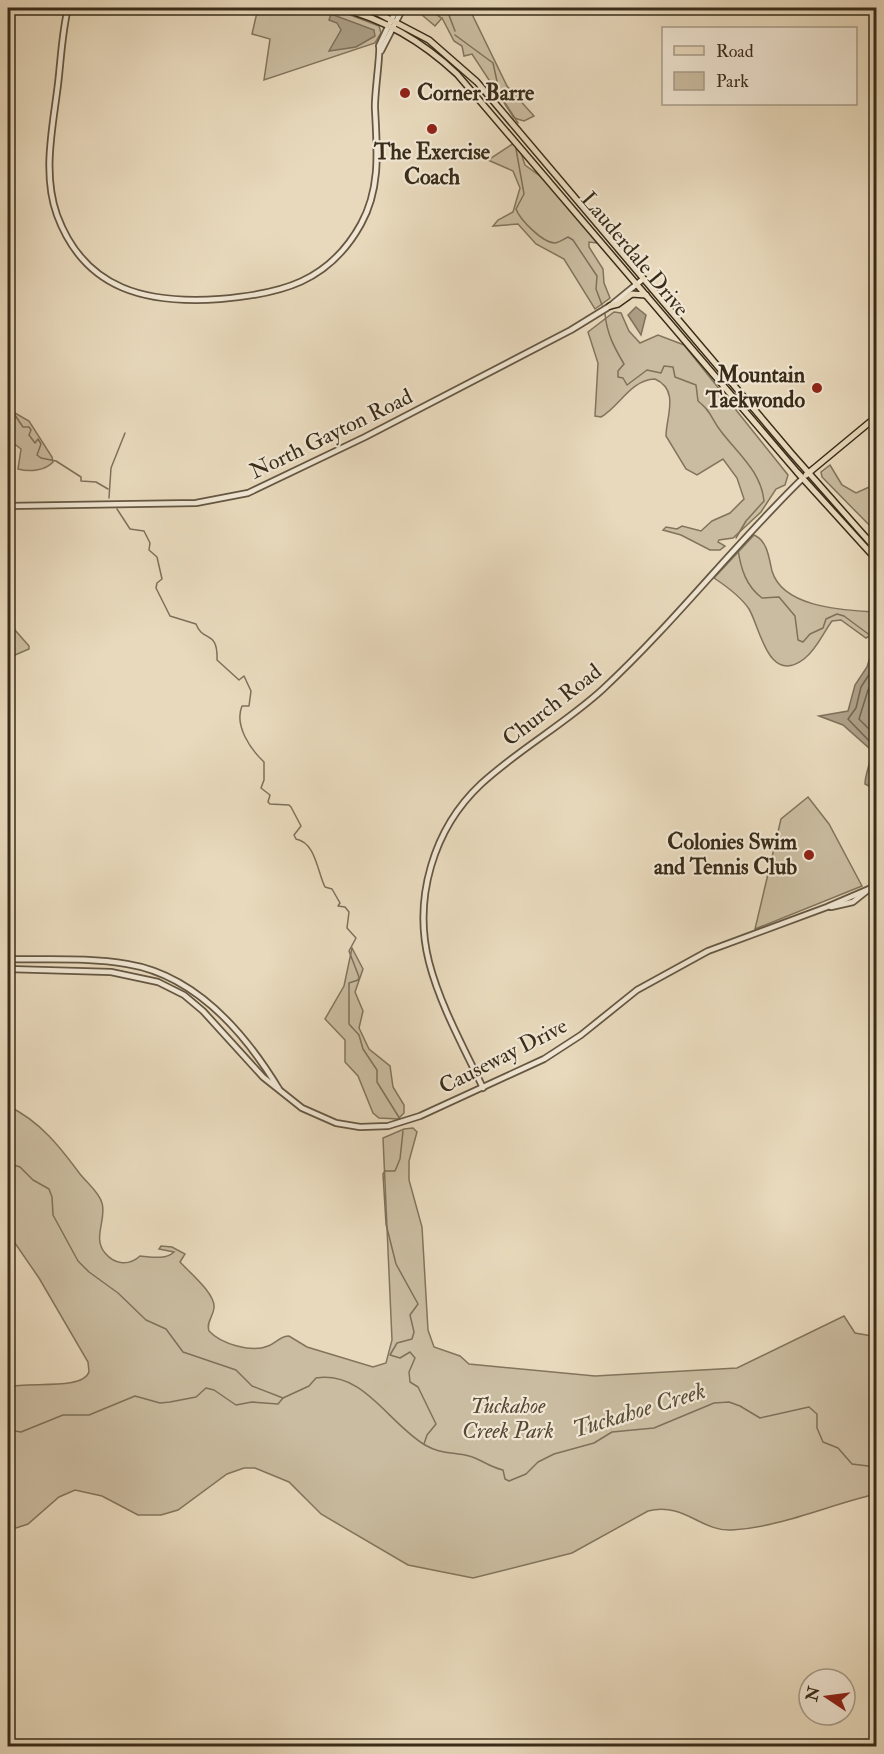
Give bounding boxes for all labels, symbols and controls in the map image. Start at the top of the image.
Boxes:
legend [662,27,857,105]
text: Road [716,40,754,63]
text: Park [716,70,749,93]
place label: Corner Barre [417,79,535,107]
marker: Corner Barre [398,86,412,100]
marker: The Exercise Coach [425,122,439,136]
place label: The Exercise Coach [373,138,491,191]
street label: Lauderdale Drive [575,186,695,322]
place label: Mountain Taekwondo [705,361,806,414]
marker: Mountain Taekwondo [810,381,824,395]
street label: North Gayton Road [245,382,417,486]
street label: Church Road [497,658,607,752]
place label: Colonies Swim and Tennis Club [654,828,798,881]
marker: Colonies Swim and Tennis Club [802,848,816,862]
street label: Causeway Drive [434,1012,572,1100]
water label: Tuckahoe Creek [569,1375,709,1445]
park label: Tuckahoe Creek Park [462,1392,554,1445]
north arrow [797,1667,857,1727]
text: N [802,1684,825,1704]

